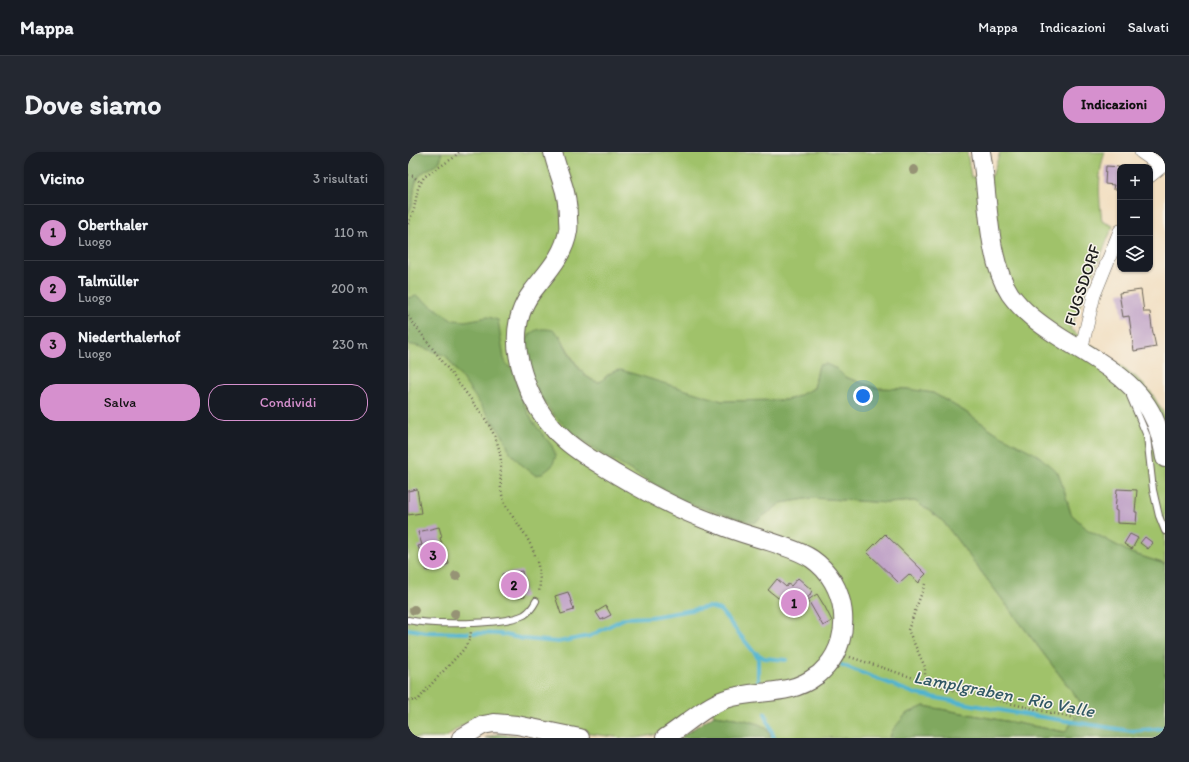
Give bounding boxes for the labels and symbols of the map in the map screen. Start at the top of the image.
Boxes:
street label: FUGSDORF [1060,242,1105,328]
your location [853,386,873,406]
pin: 3 [420,540,446,570]
pin: 2 [501,570,527,600]
pin: 1 [781,588,807,618]
water label: Lamplgraben - Rio Valle [912,666,1098,723]

